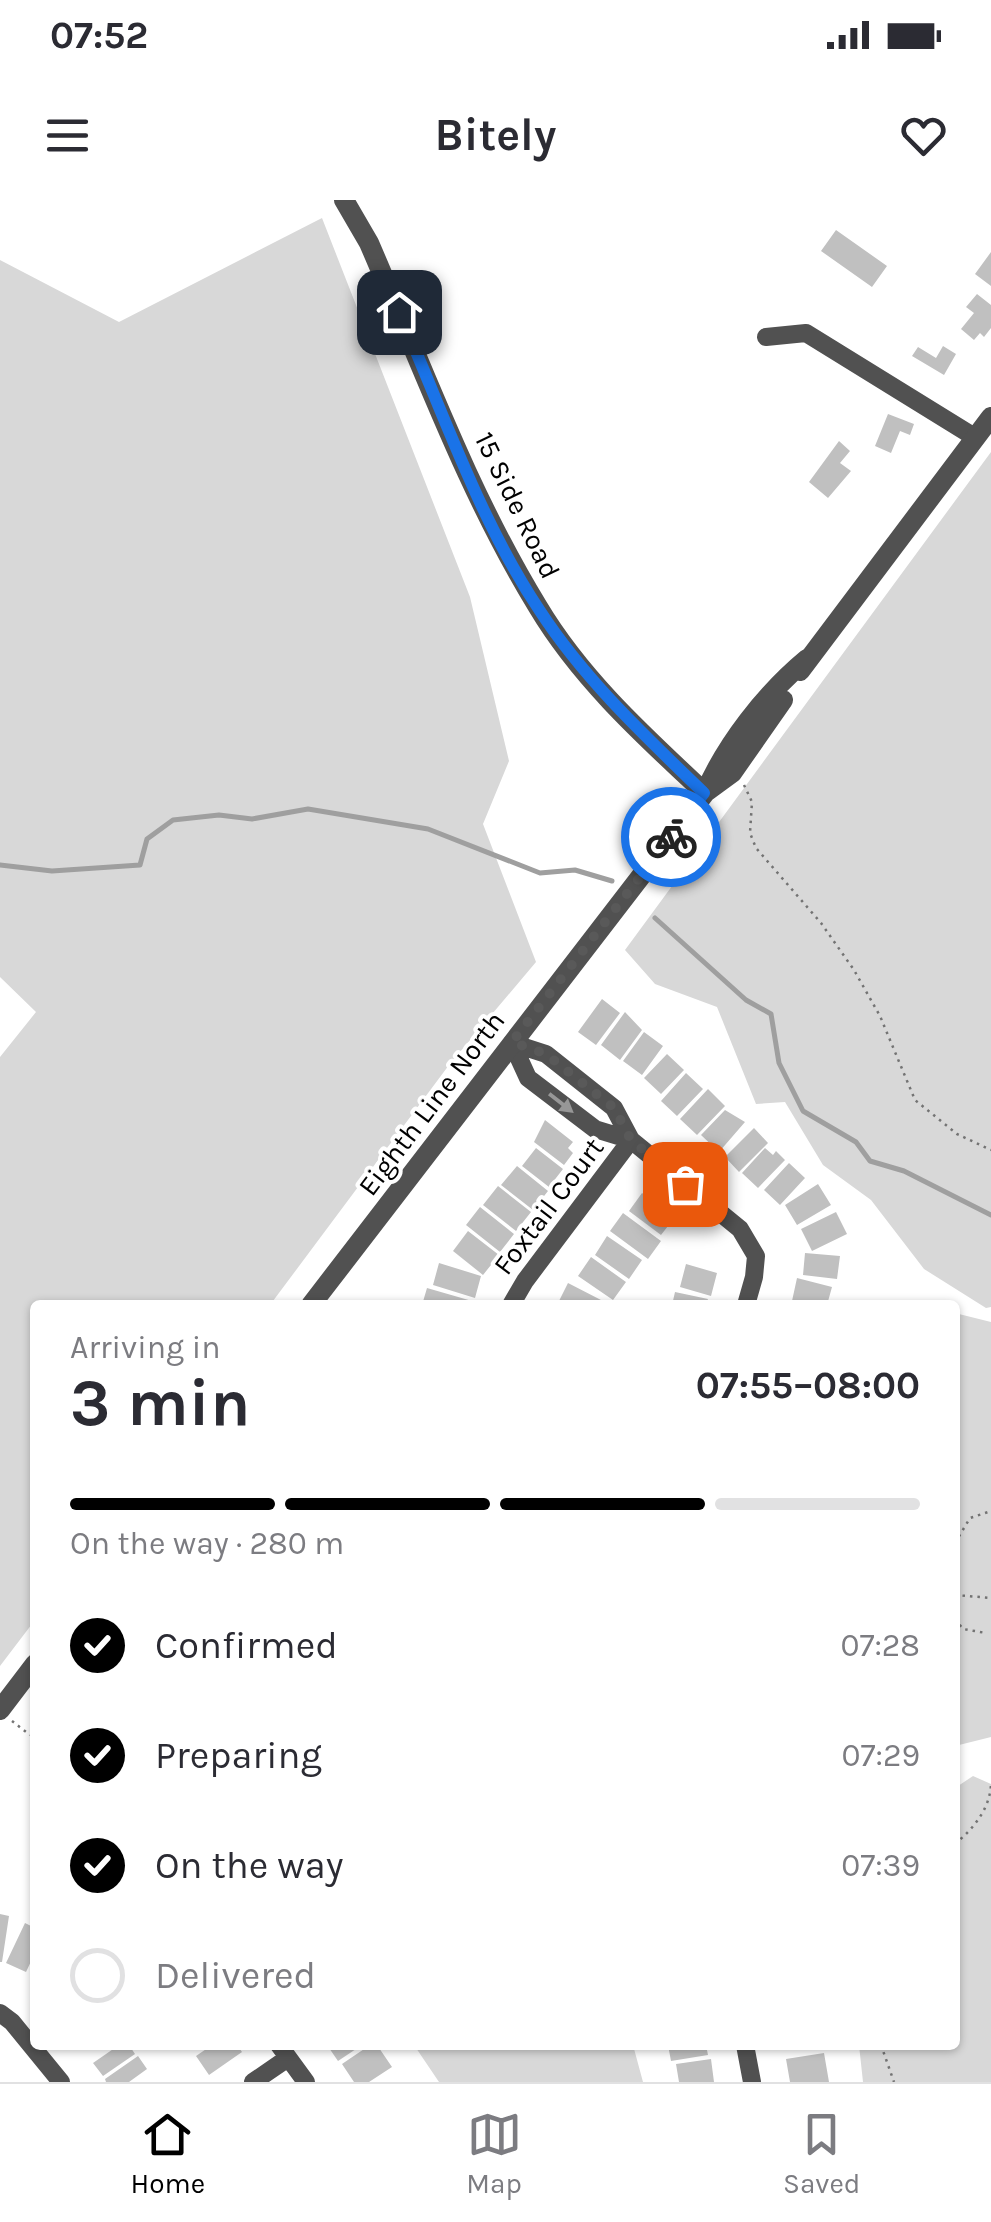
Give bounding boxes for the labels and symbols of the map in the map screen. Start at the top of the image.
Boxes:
pin [357,270,442,355]
street label: 15 Side Road [468,427,567,584]
courier [621,787,721,887]
street label: Eighth Line North [351,1005,511,1202]
one-way arrow [548,1093,574,1113]
street label: Foxtail Court [486,1132,610,1281]
pin [643,1142,728,1227]

